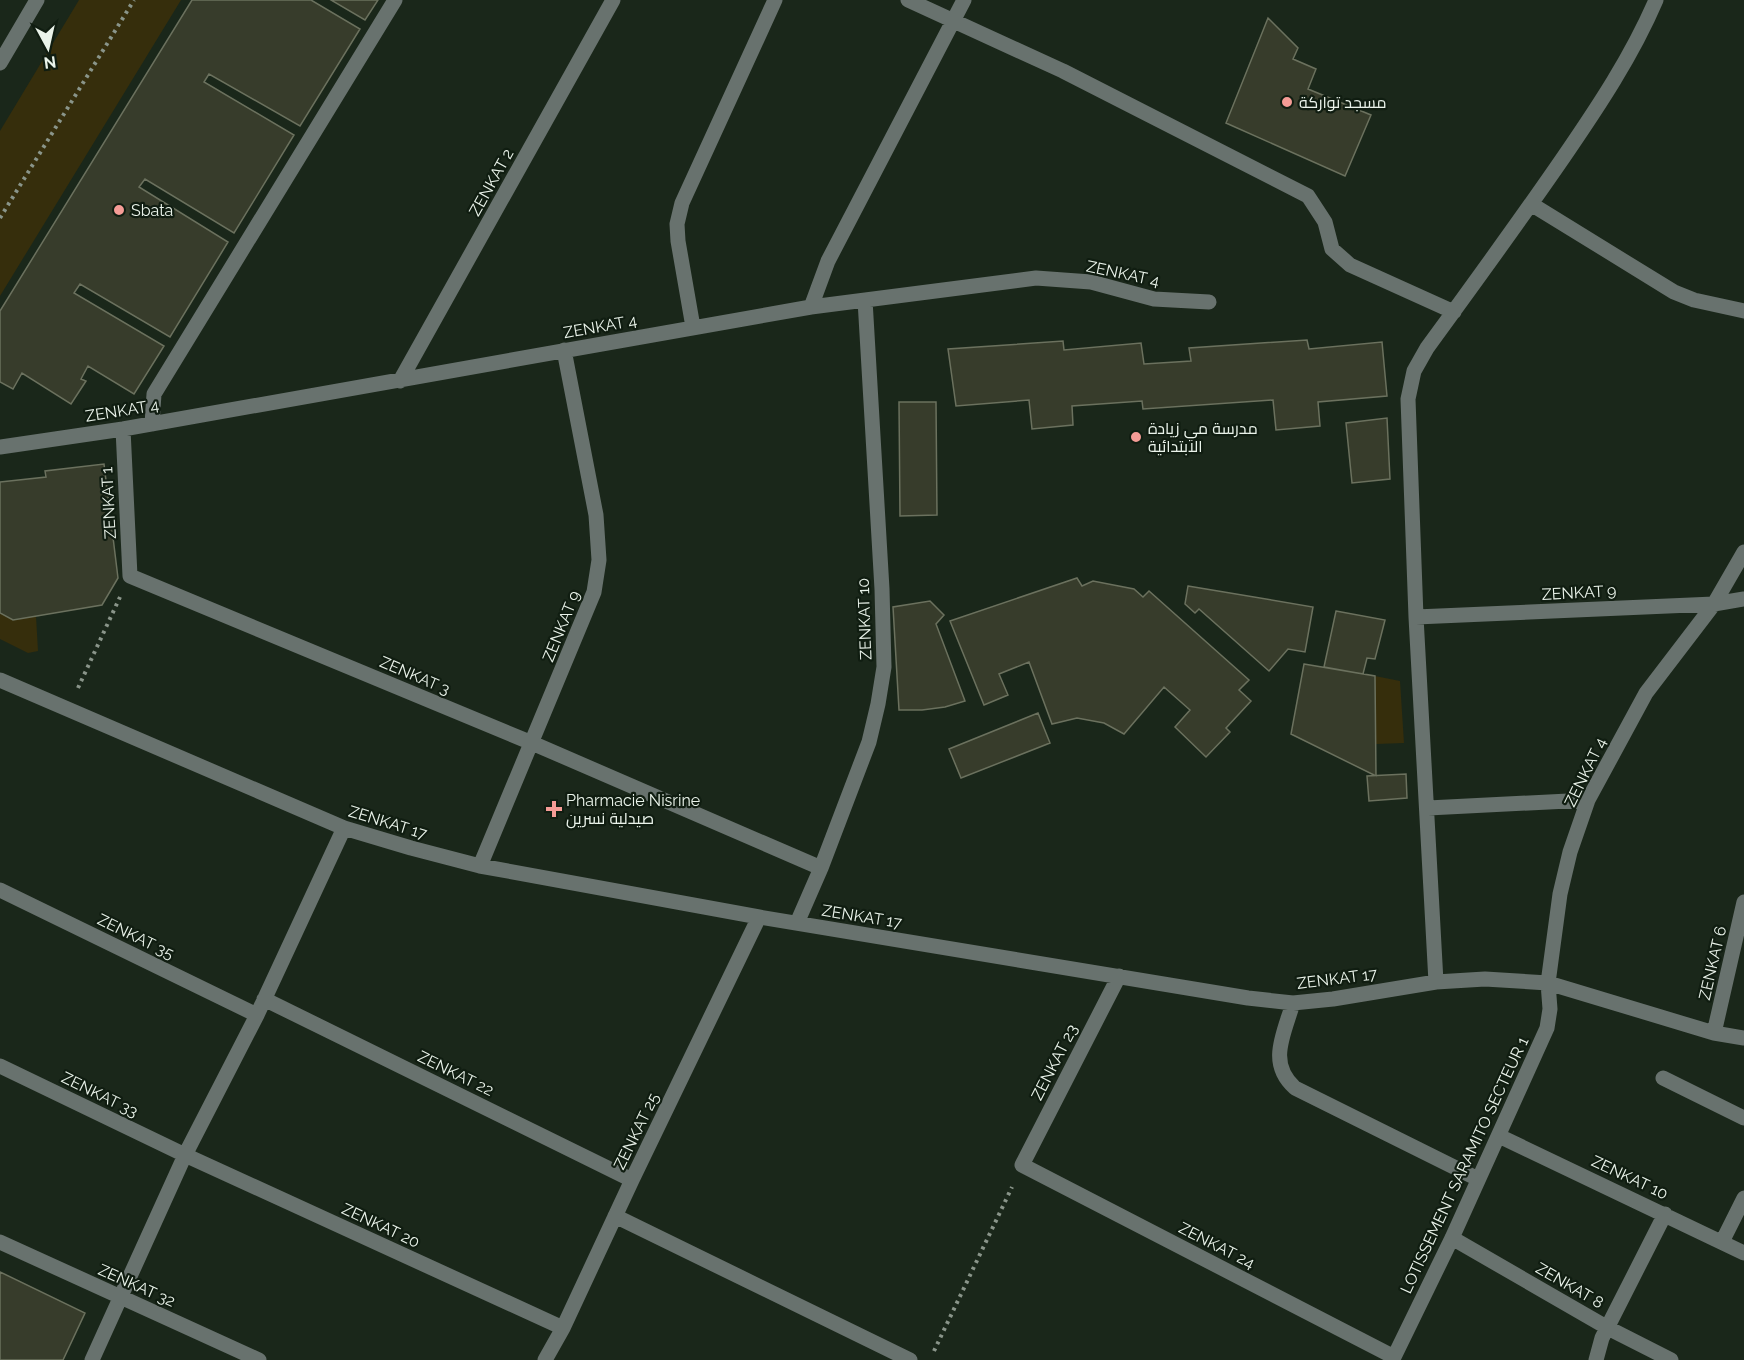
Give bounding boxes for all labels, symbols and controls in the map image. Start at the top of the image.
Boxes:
north arrow [18,18,78,78]
text: N [43,52,57,73]
place label: مسجد تواركة [1299,93,1387,112]
marker: مسجد تواركة [1280,95,1294,109]
street label: ZENKAT 2 [465,145,518,219]
place label: Sbata [131,201,173,220]
marker: Sbata [112,203,126,217]
street label: ZENKAT 4 [1085,256,1161,291]
street label: ZENKAT 4 [562,311,639,342]
street label: ZENKAT 4 [84,395,161,426]
place label: مدرسة مي زيادة الابتدائية [1148,419,1258,456]
marker: مدرسة مي زيادة الابتدائية [1129,430,1143,444]
street label: ZENKAT 1 [97,466,120,540]
street label: ZENKAT 10 [854,578,875,660]
street label: ZENKAT 9 [1541,581,1617,604]
street label: ZENKAT 9 [539,588,584,664]
street label: ZENKAT 3 [377,652,453,699]
street label: ZENKAT 4 [1561,734,1610,810]
place label: Pharmacie Nisrine صيدلية نسرين [566,791,700,829]
street label: ZENKAT 17 [346,802,430,844]
marker: Pharmacie Nisrine صيدلية نسرين [547,802,561,816]
street label: ZENKAT 17 [820,901,904,932]
street label: ZENKAT 35 [94,910,177,963]
street label: ZENKAT 6 [1695,924,1730,1002]
street label: ZENKAT 17 [1296,964,1379,993]
street label: ZENKAT 23 [1027,1021,1082,1103]
street label: LOTISSEMENT SARAMITO SECTEUR 1 [1396,1034,1533,1297]
street label: ZENKAT 22 [415,1047,497,1100]
street label: ZENKAT 33 [58,1068,141,1121]
street label: ZENKAT 25 [610,1090,663,1173]
street label: ZENKAT 10 [1589,1151,1671,1203]
street label: ZENKAT 20 [339,1199,423,1252]
street label: ZENKAT 24 [1176,1218,1258,1273]
street label: ZENKAT 8 [1533,1258,1607,1312]
street label: ZENKAT 32 [95,1260,178,1311]

